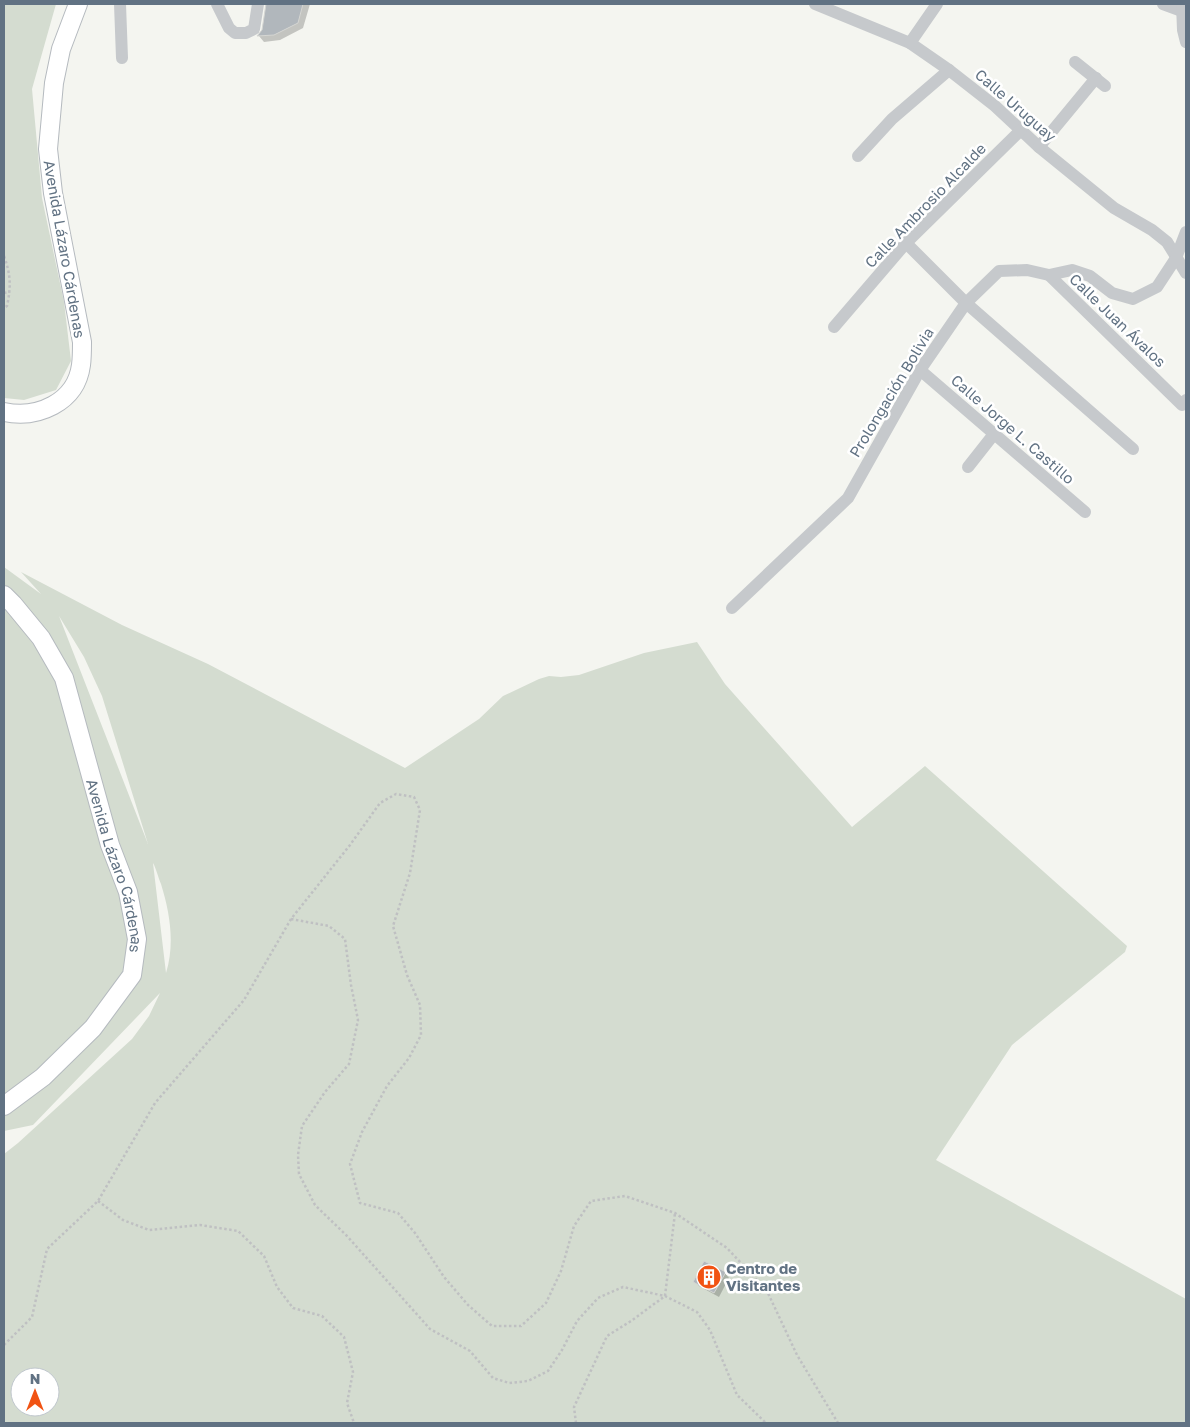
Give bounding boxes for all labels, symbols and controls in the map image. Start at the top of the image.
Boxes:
street label: Calle Uruguay [972,65,1061,145]
street label: Calle Ambrosio Alcalde [861,139,989,271]
street label: Avenida Lázaro Cárdenas [40,159,90,339]
street label: Calle Juan Ávalos [1066,270,1170,370]
street label: Prolongación Bolivia [845,324,937,460]
street label: Calle Jorge L. Castillo [948,371,1078,487]
street label: Avenida Lázaro Cárdenas [83,777,146,954]
place label: Centro de Visitantes [726,1259,800,1294]
building icon: Centro de Visitantes [696,1264,722,1290]
north arrow [10,1367,60,1417]
text: N [30,1370,40,1387]

